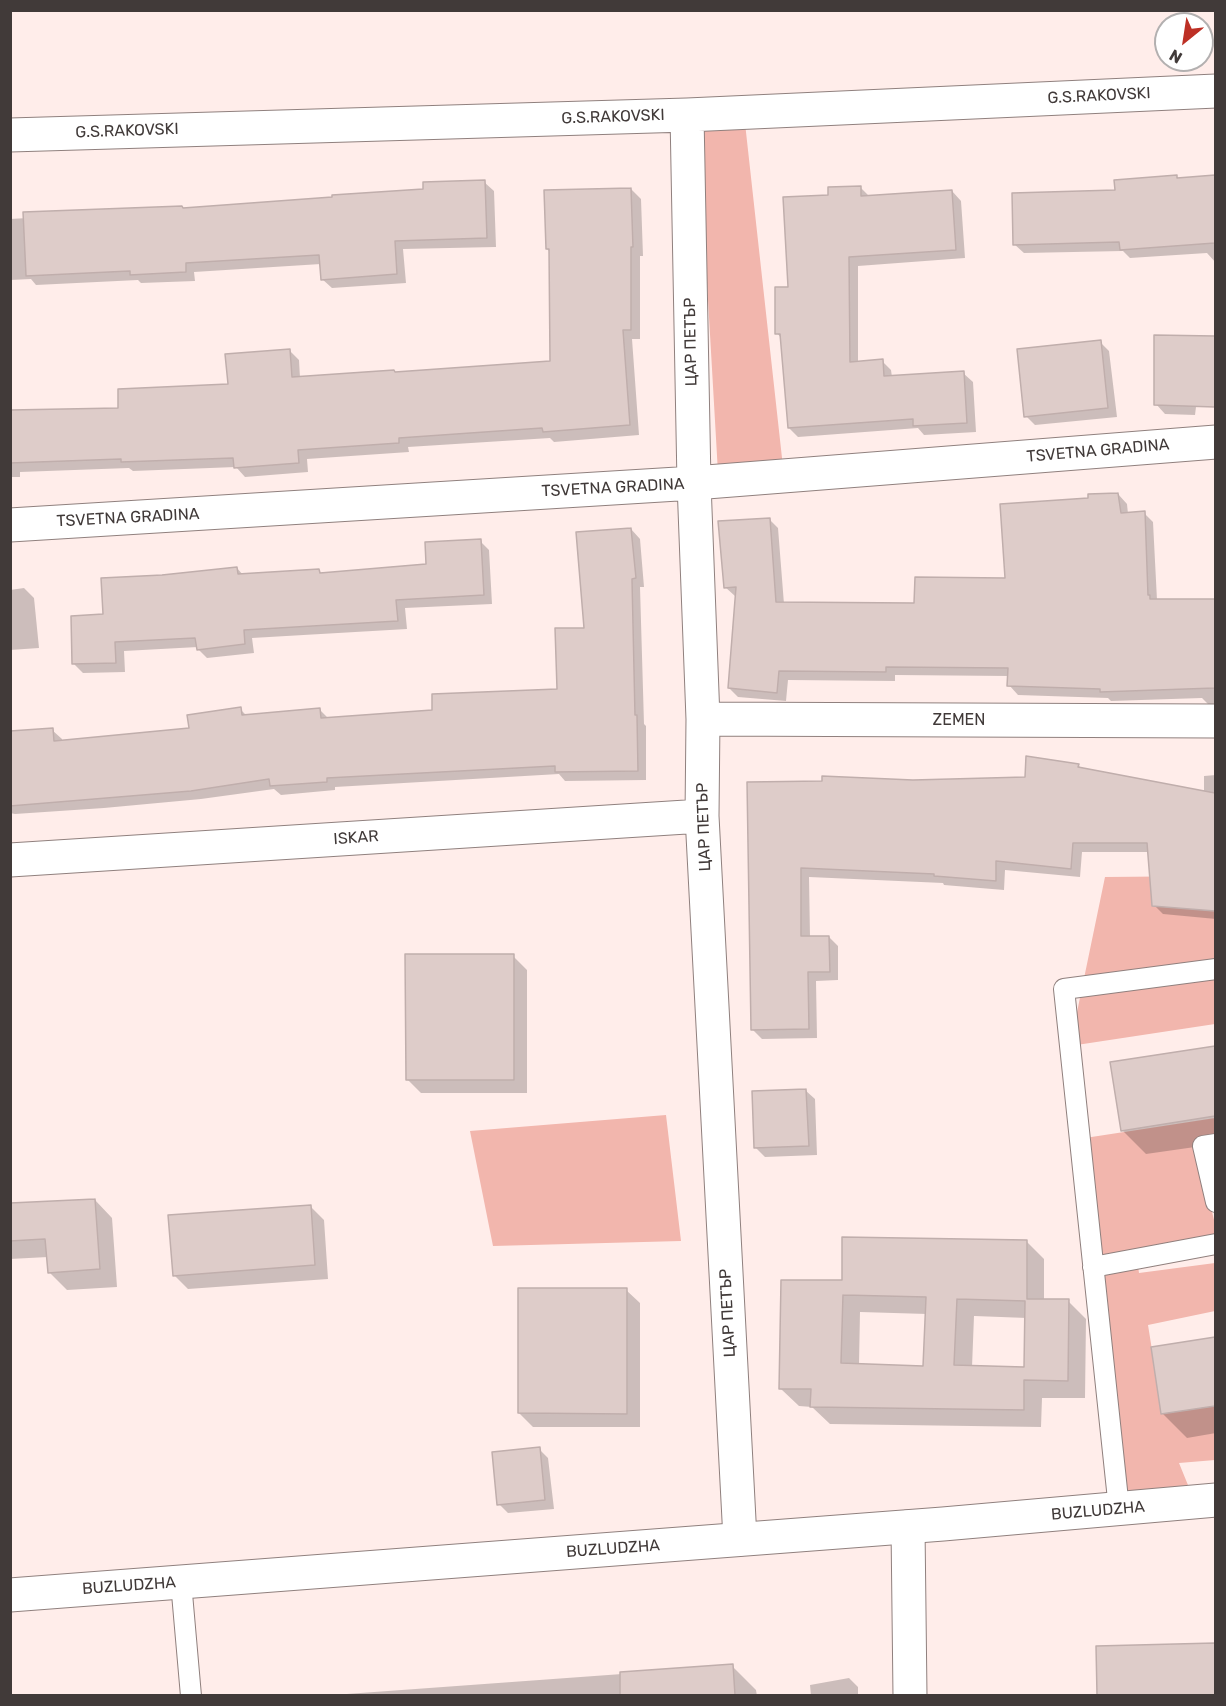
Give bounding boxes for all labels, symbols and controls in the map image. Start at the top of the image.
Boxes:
north arrow [1154,12,1214,72]
text: N [1166,45,1185,67]
street label: G.S.RAKOVSKI [1047,84,1151,108]
street label: G.S.RAKOVSKI [561,106,665,128]
street label: G.S.RAKOVSKI [75,120,179,142]
street label: ЦАР ПЕТЪР [681,297,701,387]
street label: TSVETNA GRADINA [1026,435,1170,467]
street label: TSVETNA GRADINA [541,475,685,501]
street label: TSVETNA GRADINA [56,505,200,531]
street label: ZEMEN [933,710,985,730]
street label: ЦАР ПЕТЪР [693,782,715,872]
street label: ISKAR [333,827,379,849]
street label: ЦАР ПЕТЪР [716,1268,740,1358]
street label: BUZLUDZHA [1050,1497,1146,1525]
street label: BUZLUDZHA [565,1536,661,1562]
street label: BUZLUDZHA [81,1573,177,1599]

